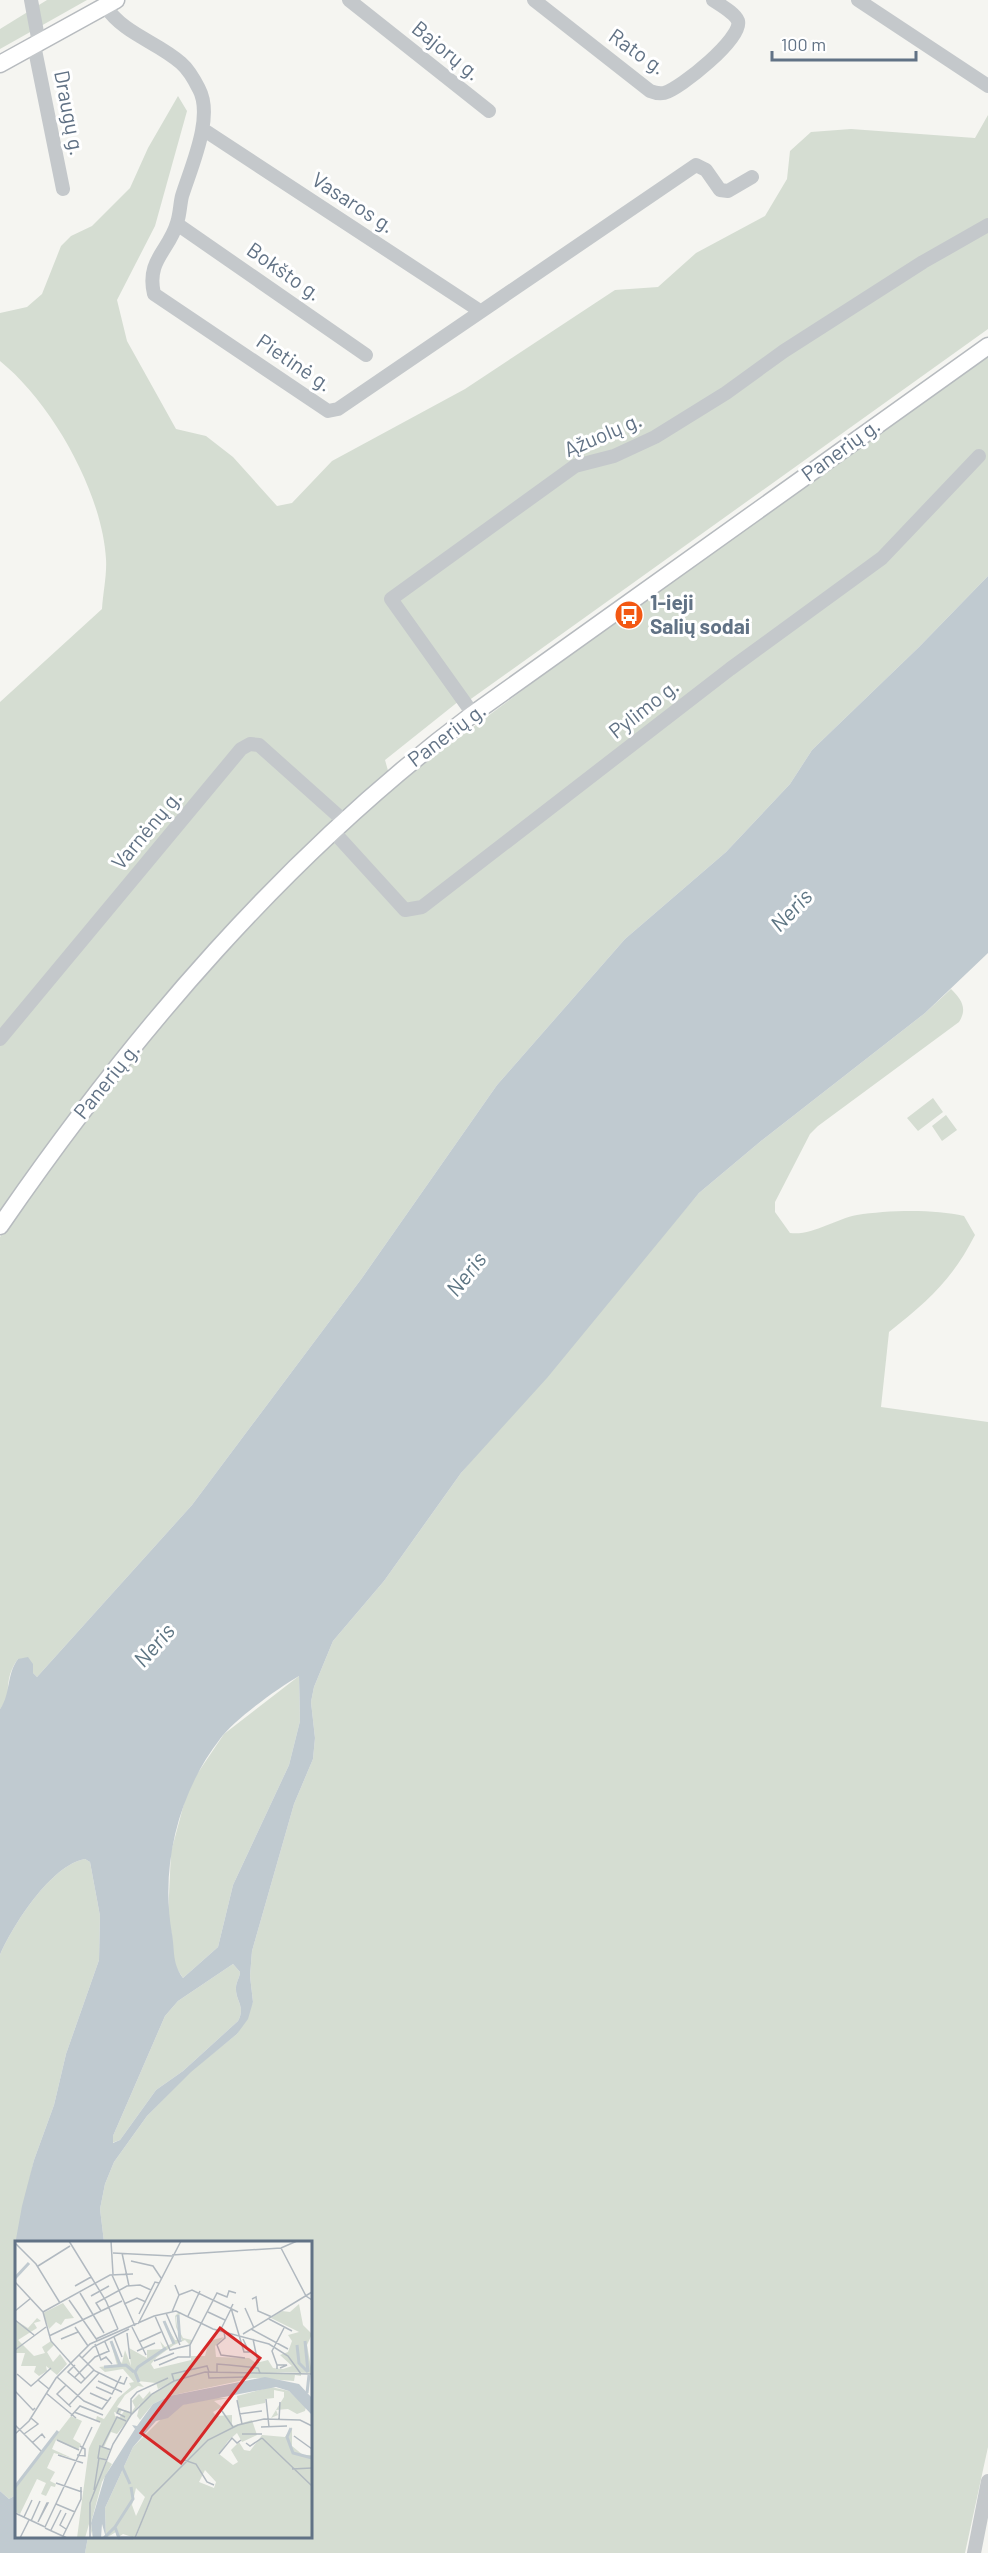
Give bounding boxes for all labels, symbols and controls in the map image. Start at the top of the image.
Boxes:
street label: Bajorų g. [408,15,486,85]
street label: Rato g. [605,22,671,79]
scale bar [772,24,916,62]
text: 100 m [781,33,826,55]
street label: Draugų g. [50,68,91,158]
street label: Vasaros g. [308,166,400,238]
street label: Bokšto g. [243,236,327,305]
street label: Pietinė g. [252,327,337,396]
street label: Ąžuolų g. [560,406,645,461]
street label: Panerių g. [796,412,884,486]
place label: 1-ieji Salių sodai [650,589,750,638]
bus stop icon: 1-ieji Salių sodai [613,599,645,631]
street label: Pylimo g. [603,673,683,743]
street label: Panerių g. [402,696,490,771]
street label: Varnėnų g. [105,784,186,874]
water label: Neris [764,883,817,936]
street label: Panerių g. [67,1037,144,1123]
water label: Neris [440,1246,491,1301]
water label: Neris [127,1617,179,1671]
inset map [15,2241,312,2538]

